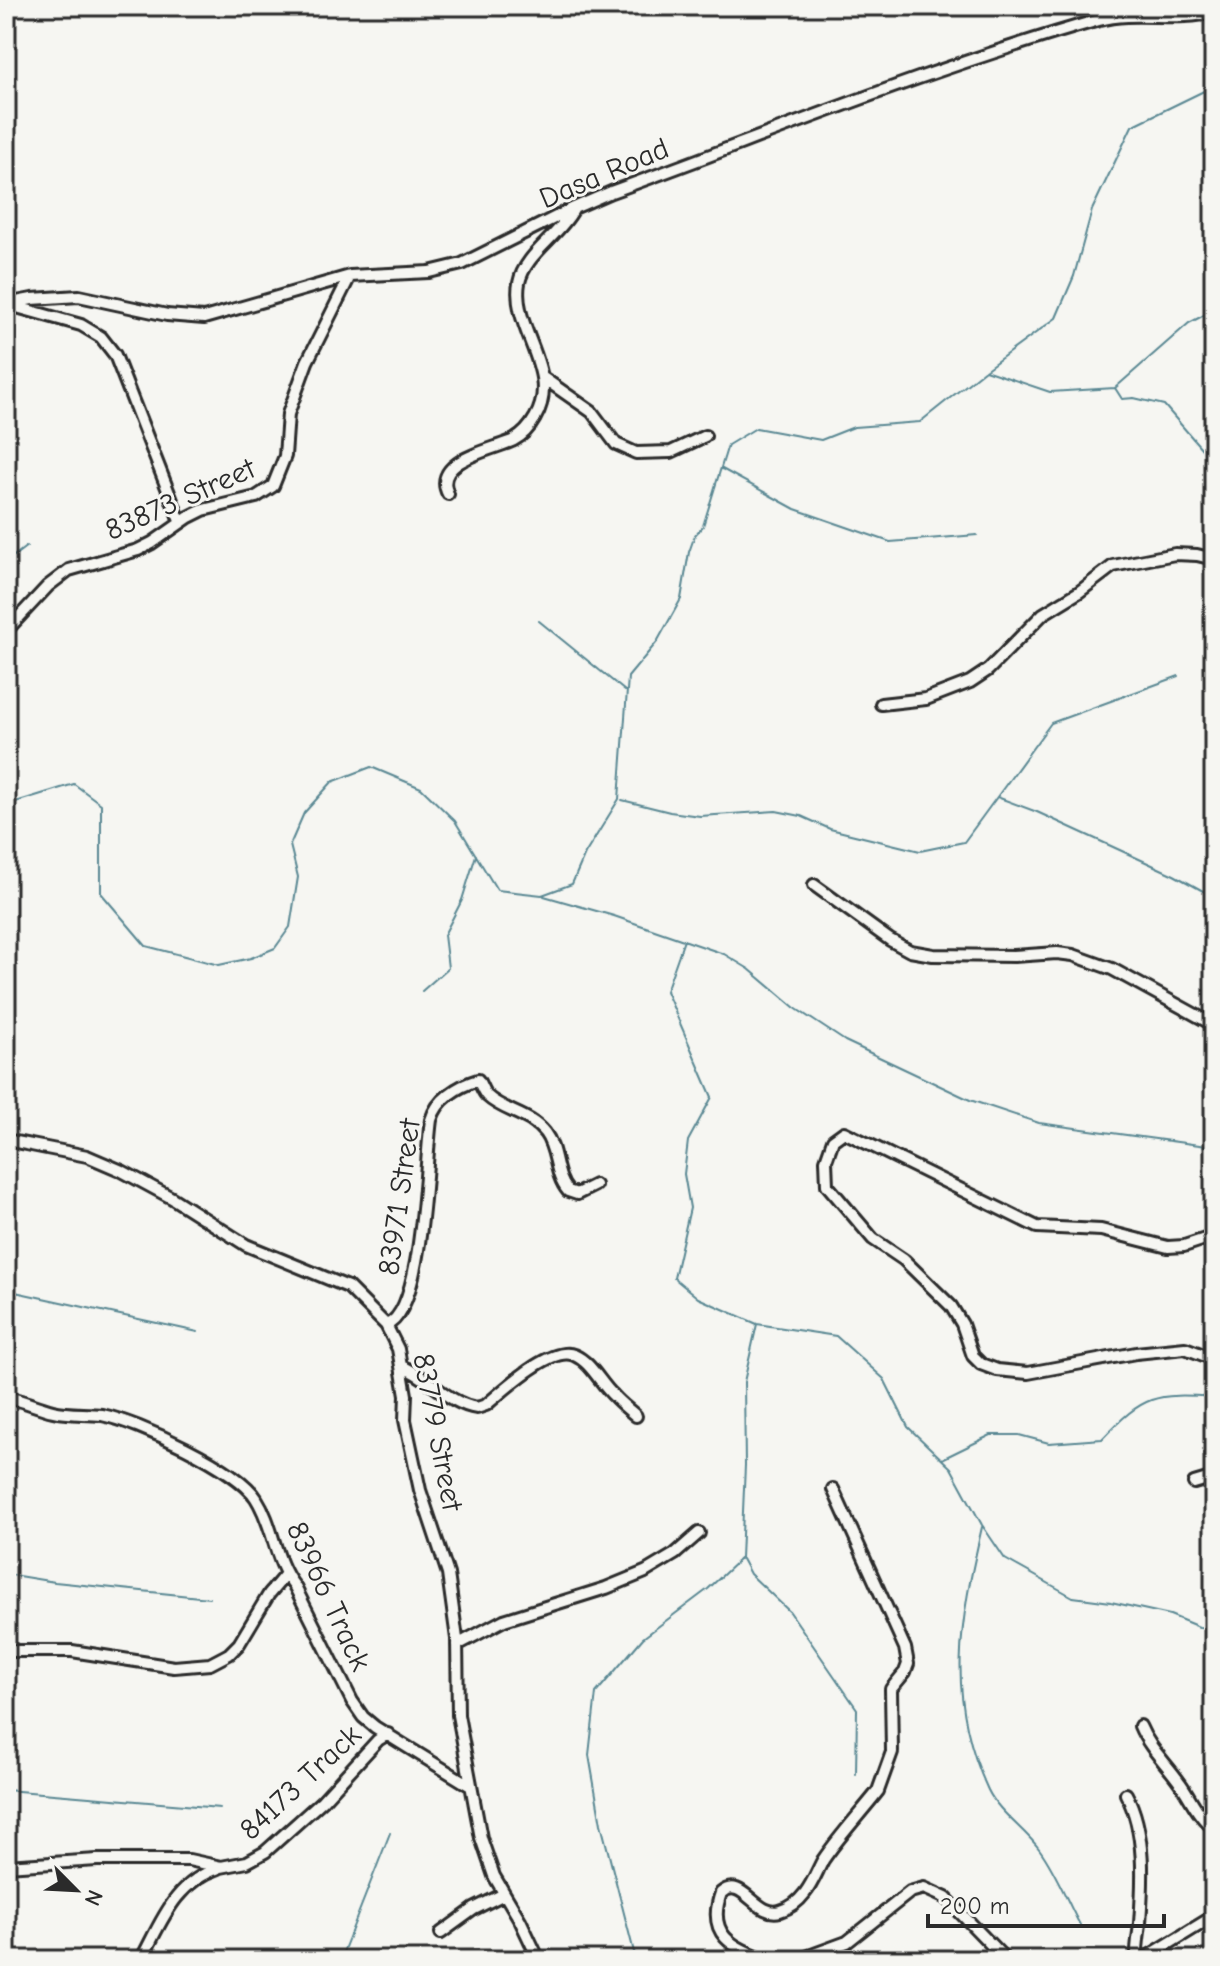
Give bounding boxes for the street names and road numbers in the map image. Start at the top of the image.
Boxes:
street label: Dasa Road [534,131,674,216]
street label: 83873 Street [100,450,262,548]
street label: 83971 Street [371,1115,428,1278]
street label: 83779 Street [405,1350,470,1515]
street label: 83966 Track [279,1516,379,1677]
street label: 84173 Track [233,1717,368,1847]

